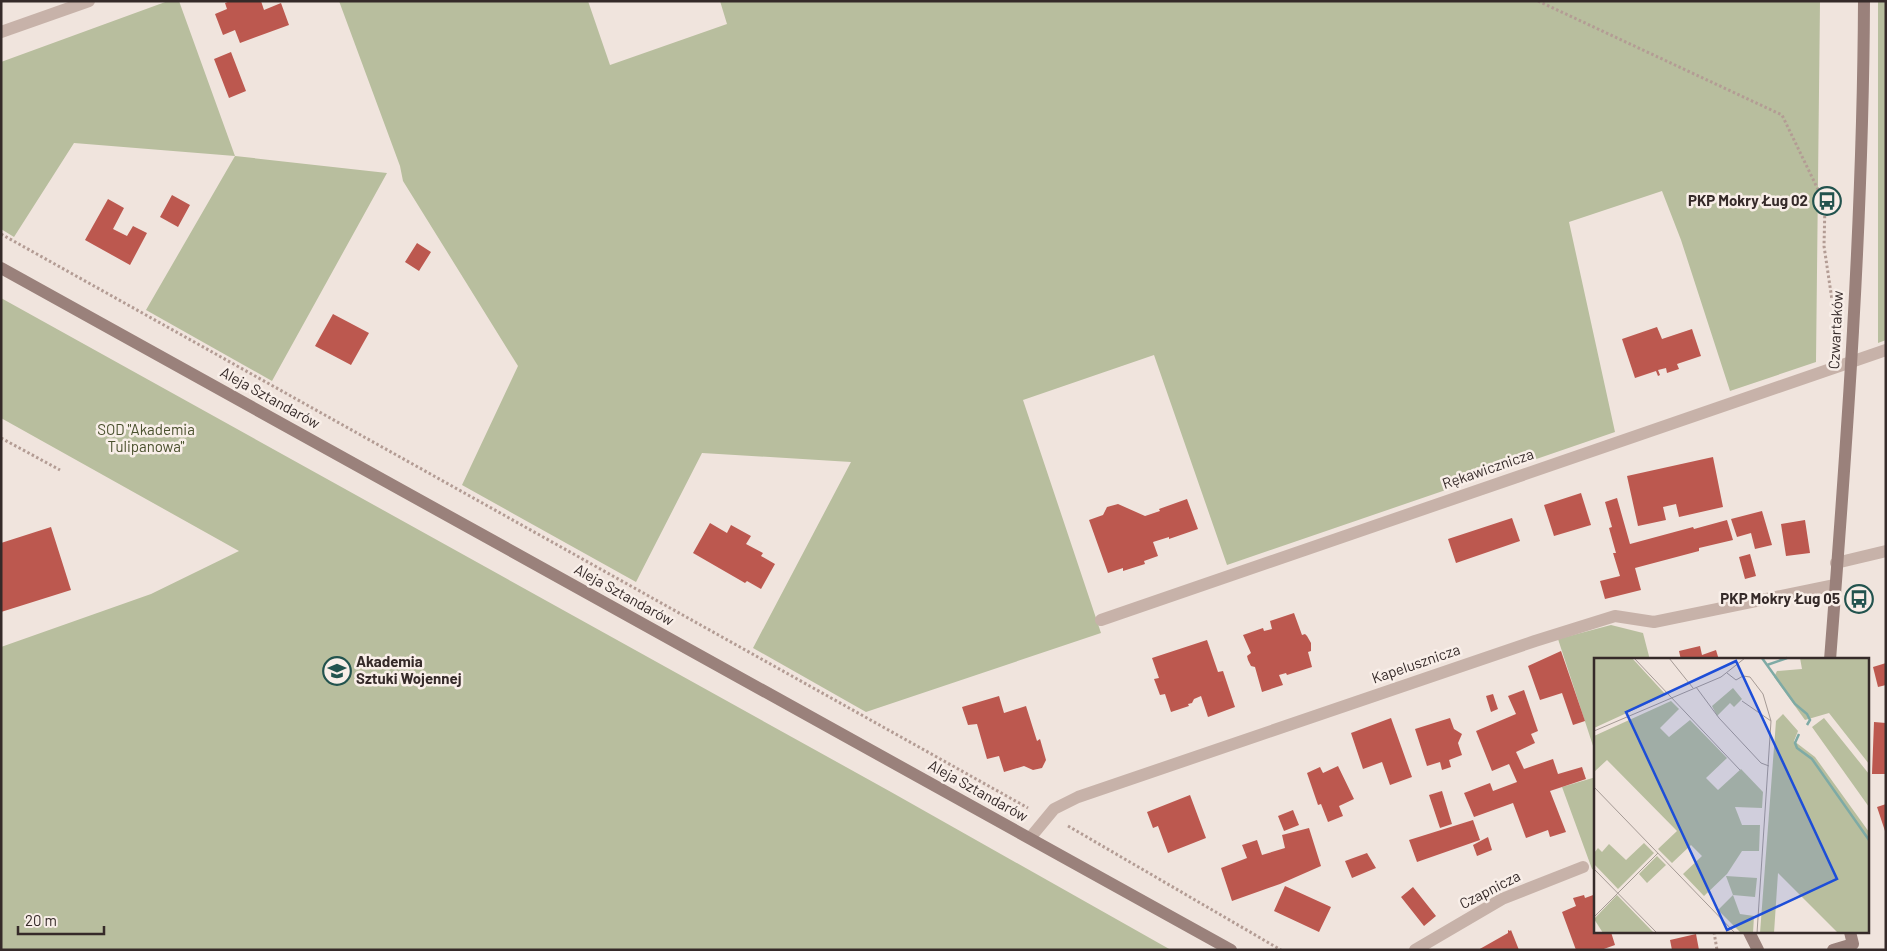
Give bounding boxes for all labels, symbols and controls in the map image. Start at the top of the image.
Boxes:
bus stop icon: PKP Mokry Ług 02 [1812,186,1842,216]
place label: PKP Mokry Ług 02 [1688,191,1808,209]
street label: Czwartaków [1824,290,1846,370]
street label: Aleja Sztandarów [217,362,324,432]
park label: SOD "Akademia Tulipanowa" [97,420,195,455]
street label: Rękawicznicza [1440,444,1536,492]
street label: Aleja Sztandarów [571,559,678,629]
bus stop icon: PKP Mokry Ług 05 [1844,584,1874,614]
place label: PKP Mokry Ług 05 [1720,589,1840,607]
street label: Kapelusznicza [1369,639,1462,687]
place label: Akademia Sztuki Wojennej [356,652,462,687]
school or university icon: Akademia Sztuki Wojennej [322,656,352,686]
inset map [1594,658,1870,934]
street label: Aleja Sztandarów [925,755,1032,825]
street label: Czapnicza [1456,866,1523,912]
scale bar [18,904,104,936]
text: 20 m [25,911,57,929]

